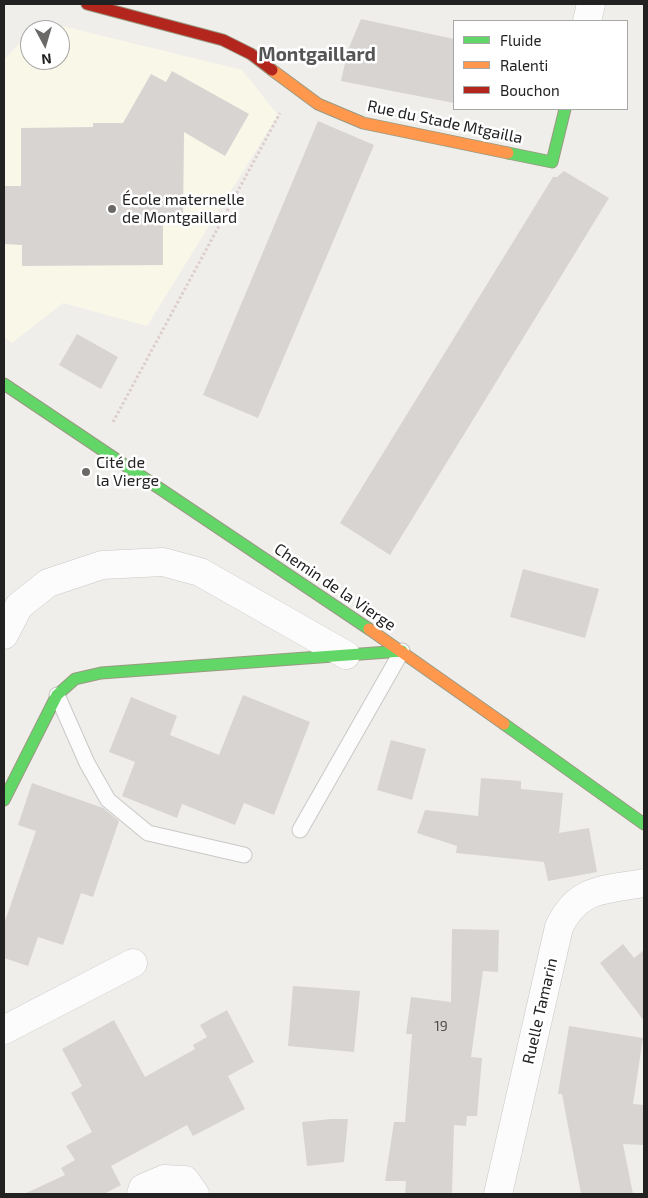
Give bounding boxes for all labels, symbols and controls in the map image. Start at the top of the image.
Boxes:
north arrow [20,20,70,70]
legend [453,20,628,110]
text: Fluide [500,31,541,49]
district label: Montgaillard [258,44,376,66]
text: N [41,50,52,68]
text: Ralenti [500,56,548,74]
text: Bouchon [500,81,560,99]
street label: Rue du Stade Mtgailla [366,96,524,148]
place label: École maternelle de Montgaillard [122,190,245,228]
marker: École maternelle de Montgaillard [106,203,118,215]
place label: Cité de la Vierge [96,453,159,491]
marker: Cité de la Vierge [80,466,92,478]
street label: Chemin de la Vierge [271,539,399,635]
street label: Ruelle Tamarin [518,956,562,1066]
house number: 19 [434,1018,448,1034]

